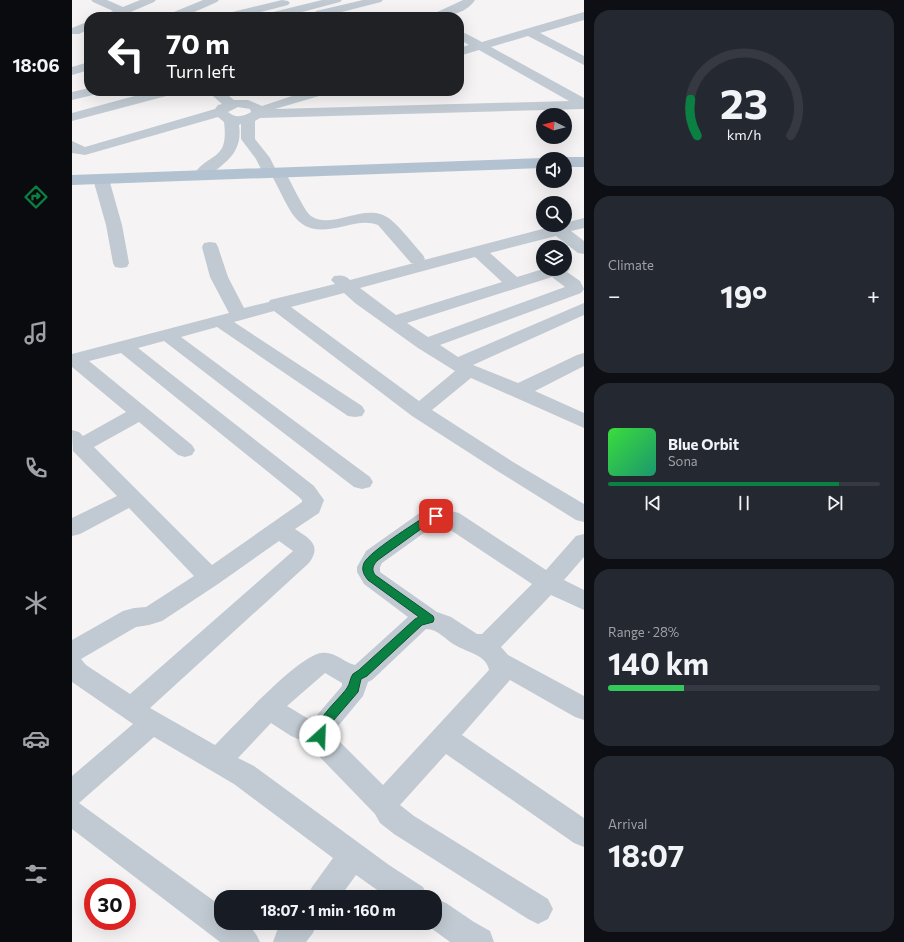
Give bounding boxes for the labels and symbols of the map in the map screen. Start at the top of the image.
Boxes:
north arrow [536,108,572,144]
pin [419,499,453,533]
position arrow [299,715,341,757]
speed limit sign: 30 [84,878,136,930]

